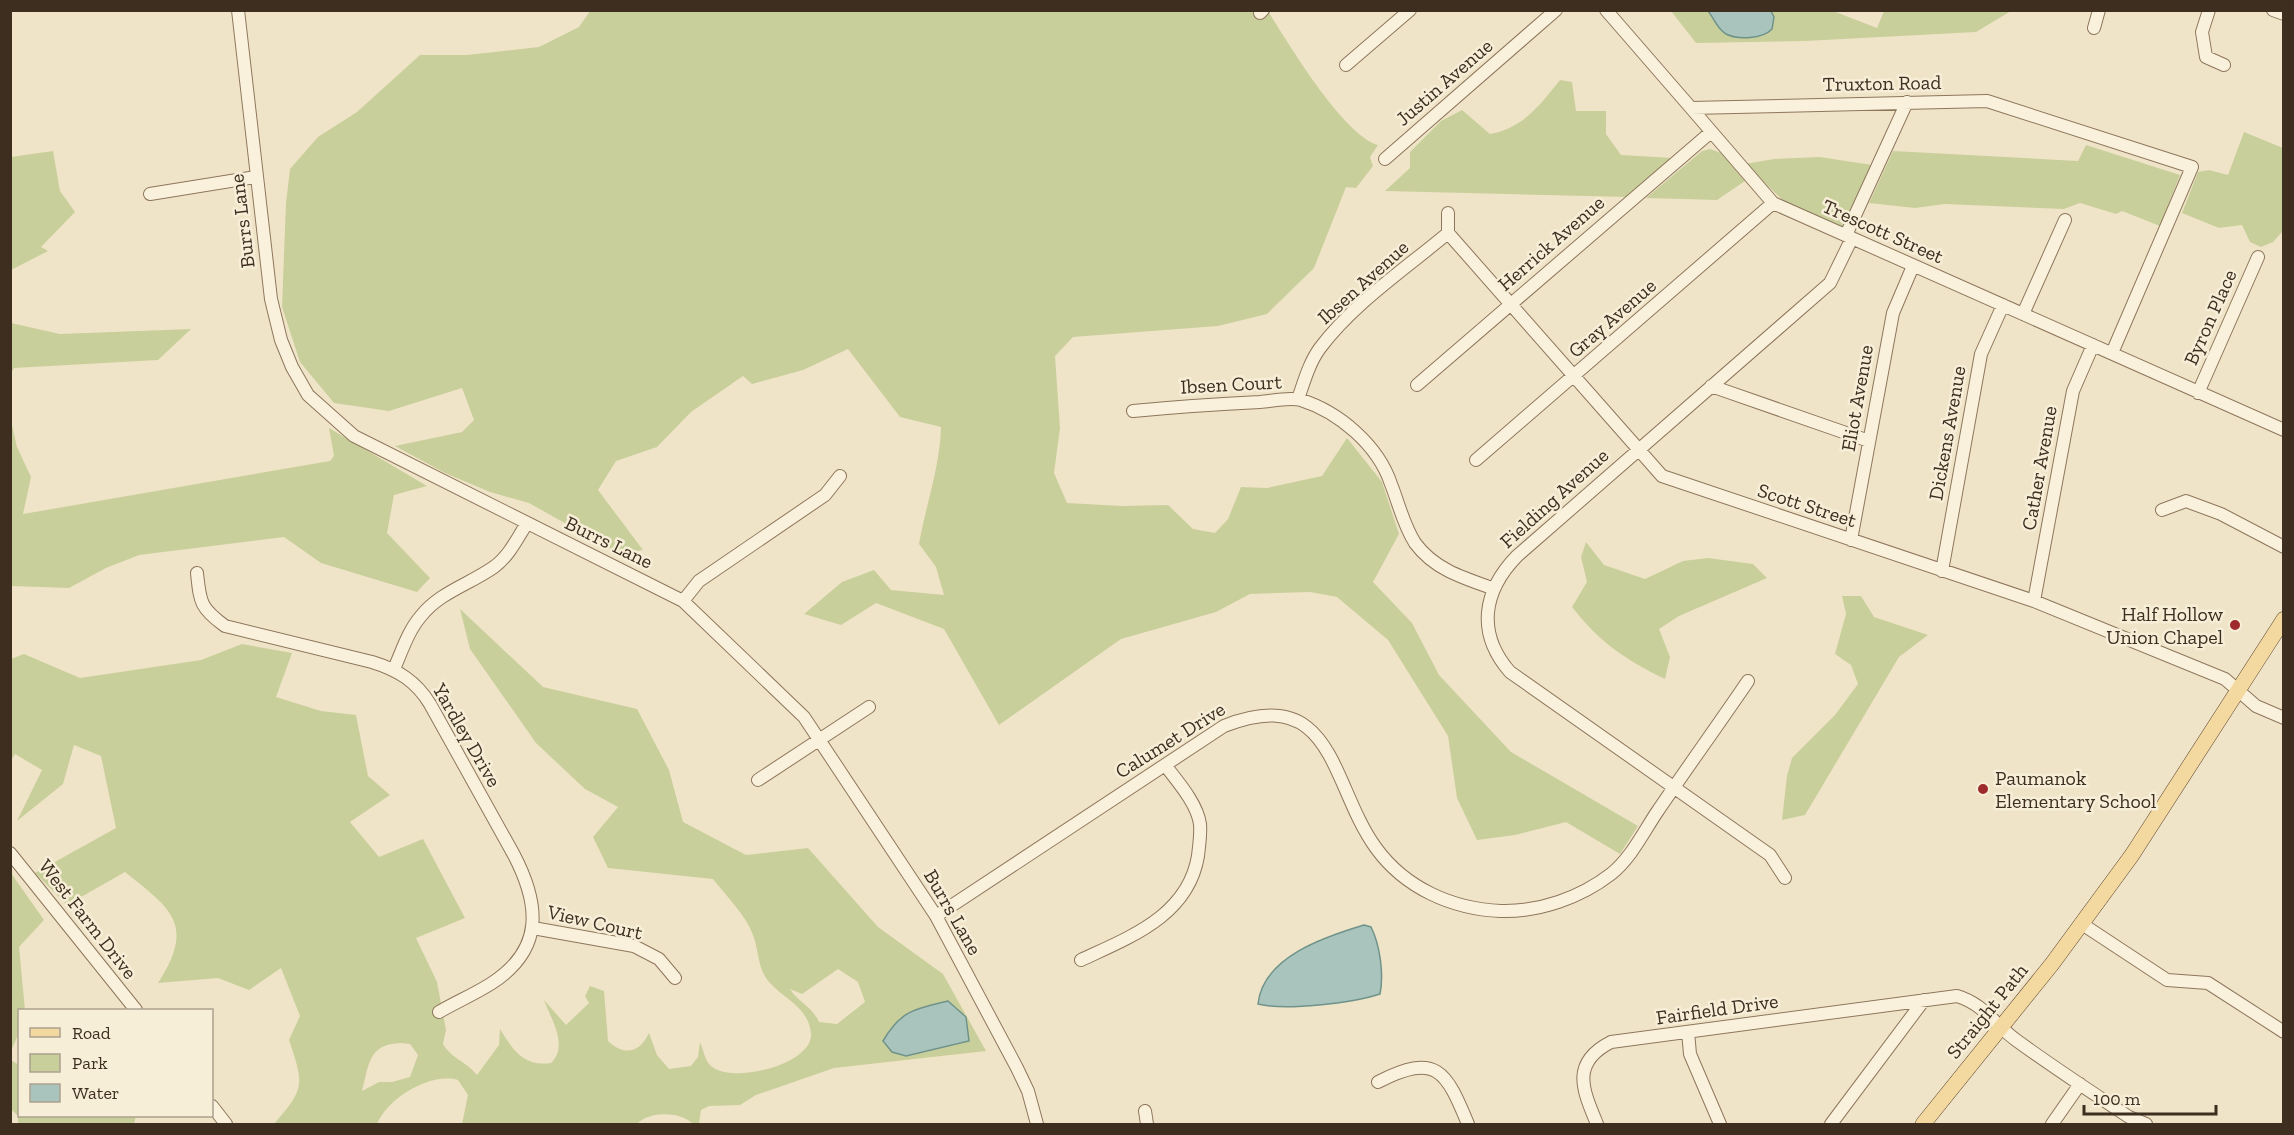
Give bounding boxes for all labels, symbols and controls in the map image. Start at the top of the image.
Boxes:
street label: Justin Avenue [1391,33,1497,131]
street label: Truxton Road [1822,70,1942,96]
street label: Burrs Lane [224,172,260,270]
street label: Herrick Avenue [1493,190,1609,296]
street label: Trescott Street [1819,194,1948,269]
street label: Ibsen Avenue [1313,235,1413,329]
street label: Byron Place [2178,266,2242,368]
street label: Gray Avenue [1563,273,1661,363]
street label: Eliot Avenue [1836,343,1878,453]
street label: Dickens Avenue [1923,364,1971,502]
street label: Ibsen Court [1180,369,1283,399]
street label: Cather Avenue [2016,404,2062,532]
street label: Fielding Avenue [1495,443,1613,553]
street label: Scott Street [1755,478,1860,532]
street label: Burrs Lane [561,510,657,574]
place label: Half Hollow Union Chapel [2106,602,2224,649]
marker: Half Hollow Union Chapel [2228,618,2242,632]
street label: Yardley Drive [427,678,506,791]
street label: Calumet Drive [1111,697,1229,783]
place label: Paumanok Elementary School [1995,766,2156,813]
marker: Paumanok Elementary School [1976,782,1990,796]
street label: West Farm Drive [34,854,142,984]
street label: Burrs Lane [919,865,987,959]
street label: View Court [544,899,646,945]
street label: Straight Path [1941,958,2033,1063]
street label: Fairfield Drive [1654,989,1780,1029]
legend [18,1009,213,1117]
text: Road [72,1022,111,1044]
text: Park [72,1052,108,1074]
scale bar [2084,1078,2216,1116]
text: Water [72,1082,119,1104]
text: 100 m [2093,1088,2141,1110]

